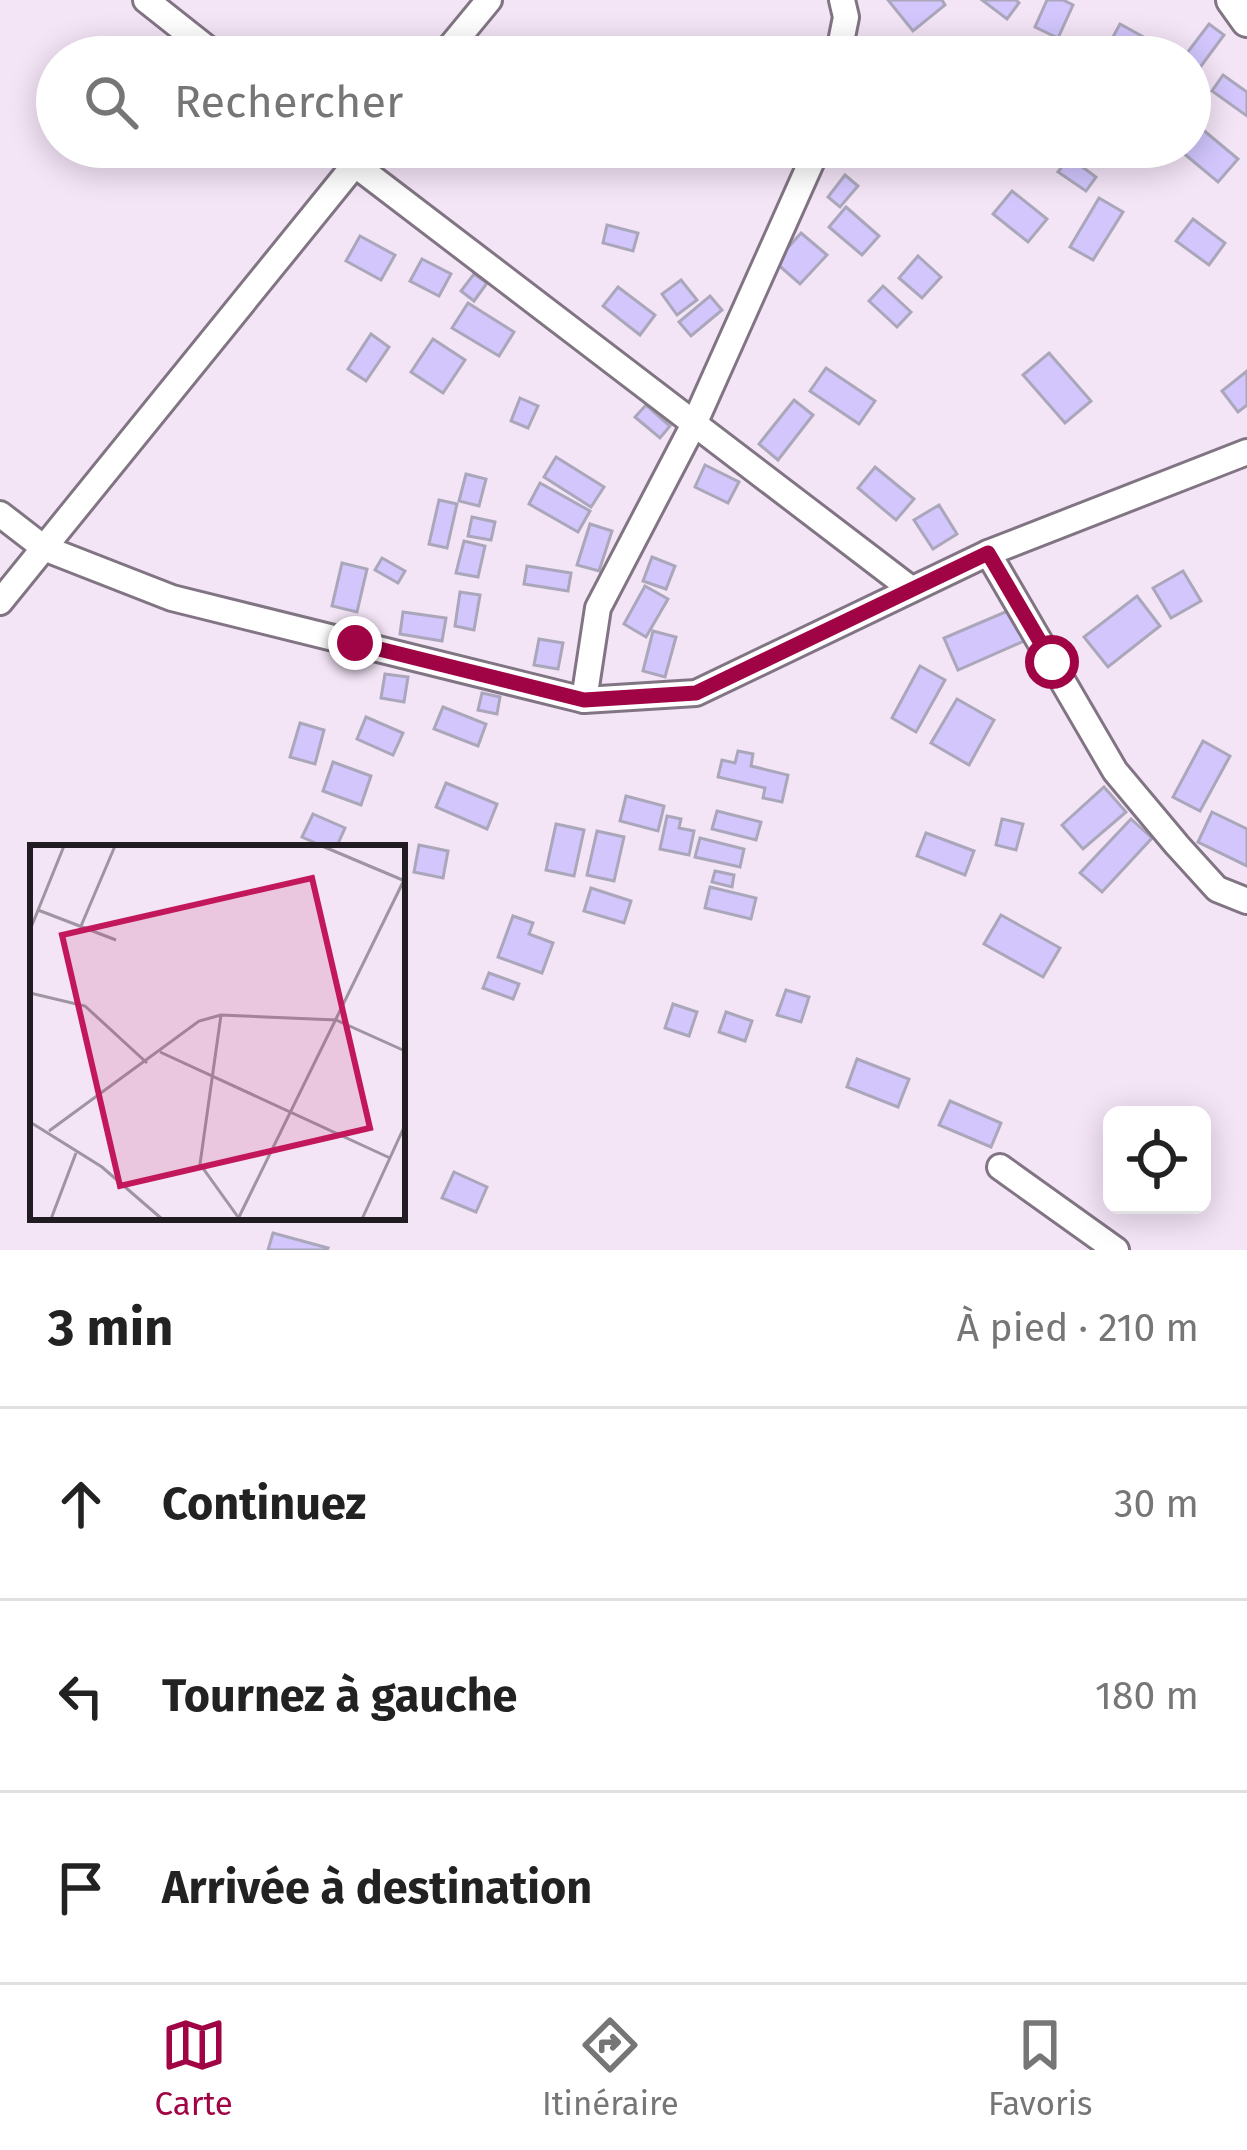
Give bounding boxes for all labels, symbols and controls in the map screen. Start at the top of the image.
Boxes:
search box [36,36,1211,168]
icon: search [78,69,144,135]
text: Rechercher [174,75,403,129]
route end [328,616,382,670]
route start [1025,635,1079,689]
inset map [30,845,405,1220]
map controls [1103,1106,1211,1214]
button: locate [1103,1106,1211,1214]
text: 3 min [48,1297,174,1359]
text: À pied · 210 m [957,1305,1199,1351]
icon: ahead [48,1471,114,1537]
text: Continuez [162,1477,366,1531]
text: 30 m [1114,1481,1199,1527]
icon: left [48,1663,114,1729]
text: Tournez à gauche [162,1669,517,1723]
text: 180 m [1095,1673,1199,1719]
icon: arrive [48,1855,114,1921]
text: Arrivée à destination [162,1861,592,1915]
tab: Carte [155,2012,233,2124]
tab: Itinéraire [542,2012,679,2124]
tab: Favoris [988,2012,1092,2124]

